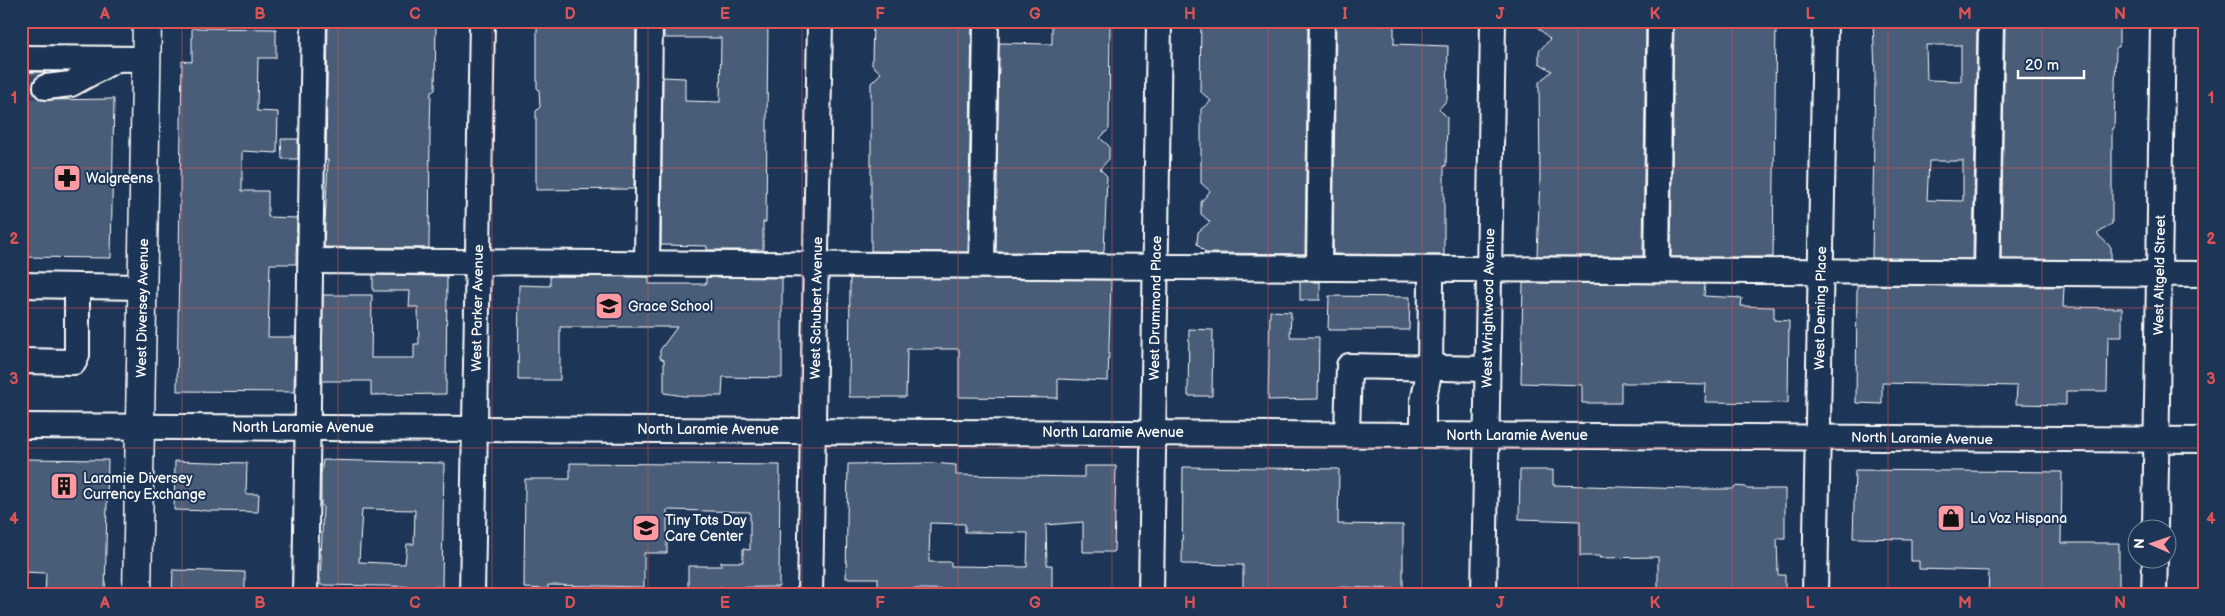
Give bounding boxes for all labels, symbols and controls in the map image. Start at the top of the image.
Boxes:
text: A [99,5,110,24]
text: B [254,5,266,24]
text: C [409,5,421,24]
text: D [564,5,576,24]
text: E [720,5,730,24]
text: F [875,5,885,24]
text: G [1029,5,1041,24]
text: H [1184,5,1196,24]
text: I [1342,5,1348,24]
text: J [1496,5,1505,24]
text: K [1650,5,1661,24]
text: L [1805,5,1815,24]
text: M [1958,5,1972,24]
text: N [2114,5,2126,24]
scale bar [2018,48,2084,80]
text: 20 m [2025,56,2059,75]
text: 1 [11,89,17,108]
text: 1 [2208,89,2214,108]
pharmacy icon: Walgreens [52,163,82,193]
place label: Walgreens [86,170,153,187]
street label: West Altgeld Street [2150,214,2169,335]
street label: West Wrightwood Avenue [1479,228,1498,388]
text: 2 [9,230,19,249]
text: 2 [2206,230,2216,249]
street label: West Schubert Avenue [807,236,826,380]
street label: West Drummond Place [1146,236,1165,380]
street label: West Diversey Avenue [133,238,152,378]
street label: West Parker Avenue [468,244,487,372]
street label: West Deming Place [1811,246,1830,370]
school or university icon: Grace School [594,291,624,321]
place label: Grace School [628,298,713,315]
text: 3 [9,370,19,389]
text: 3 [2206,370,2216,389]
street label: North Laramie Avenue [232,419,374,436]
street label: North Laramie Avenue [637,421,779,438]
street label: North Laramie Avenue [1042,424,1184,441]
street label: North Laramie Avenue [1446,427,1588,444]
street label: North Laramie Avenue [1851,429,1993,448]
place label: Laramie Diversey Currency Exchange [83,470,206,503]
building icon: Laramie Diversey Currency Exchange [49,471,79,501]
shop icon: La Voz Hispana [1936,503,1966,533]
text: 4 [9,510,19,529]
place label: La Voz Hispana [1970,510,2067,527]
text: 4 [2206,510,2216,529]
place label: Tiny Tots Day Care Center [665,512,747,545]
school or university icon: Tiny Tots Day Care Center [631,513,661,543]
north arrow [2128,518,2178,568]
text: N [2131,538,2148,549]
text: A [99,594,110,613]
text: B [254,594,266,613]
text: C [409,594,421,613]
text: D [564,594,576,613]
text: E [720,594,730,613]
text: F [875,594,885,613]
text: G [1029,594,1041,613]
text: H [1184,594,1196,613]
text: I [1342,594,1348,613]
text: J [1496,594,1505,613]
text: K [1650,594,1661,613]
text: L [1805,594,1815,613]
text: M [1958,594,1972,613]
text: N [2114,594,2126,613]

